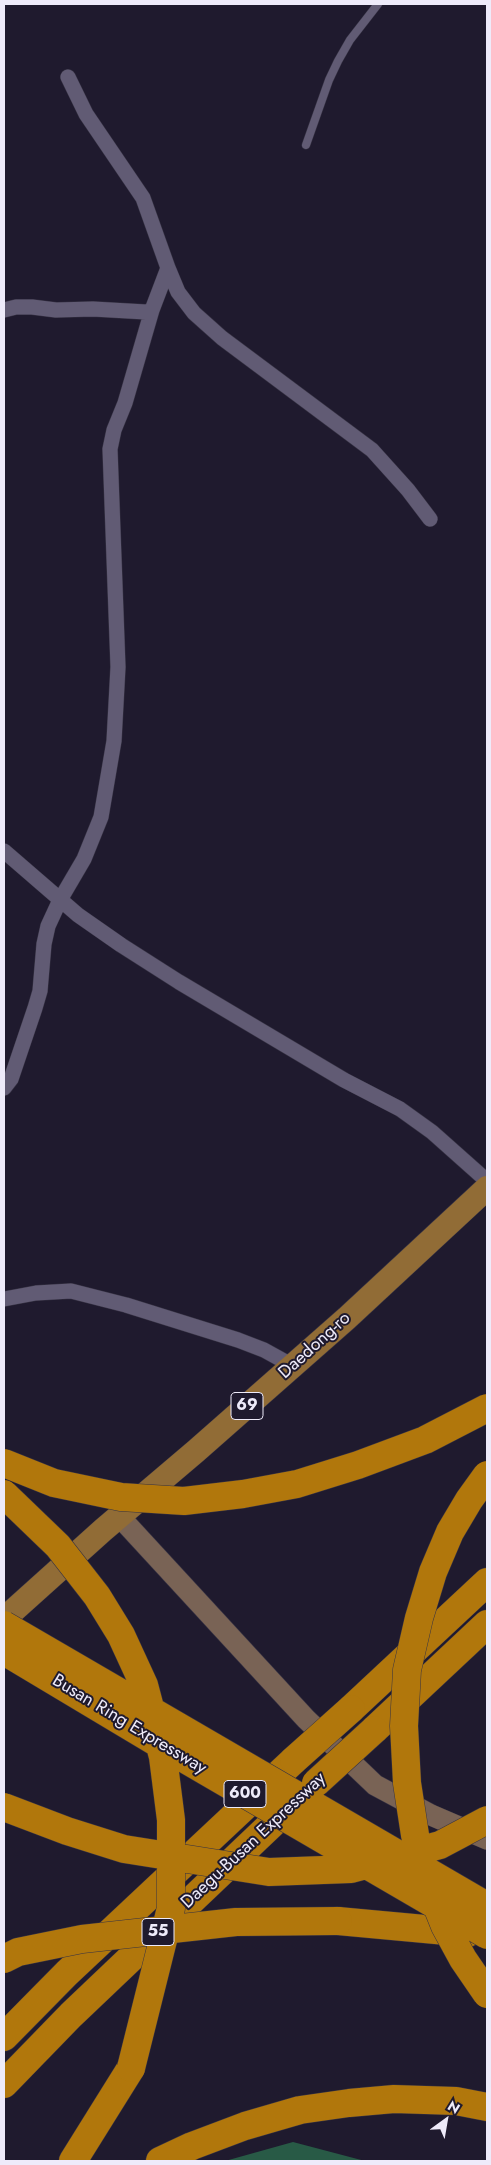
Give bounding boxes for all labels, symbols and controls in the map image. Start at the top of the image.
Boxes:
street label: Daedong-ro [275,1308,355,1384]
road number: 69 [231,1392,263,1420]
street label: Busan Ring Expressway [48,1670,210,1780]
street label: Daegu-Busan Expressway [177,1768,331,1914]
road number: 600 [224,1780,266,1808]
road number: 55 [142,1918,174,1945]
north arrow [421,2095,471,2145]
text: N [444,2096,464,2119]

